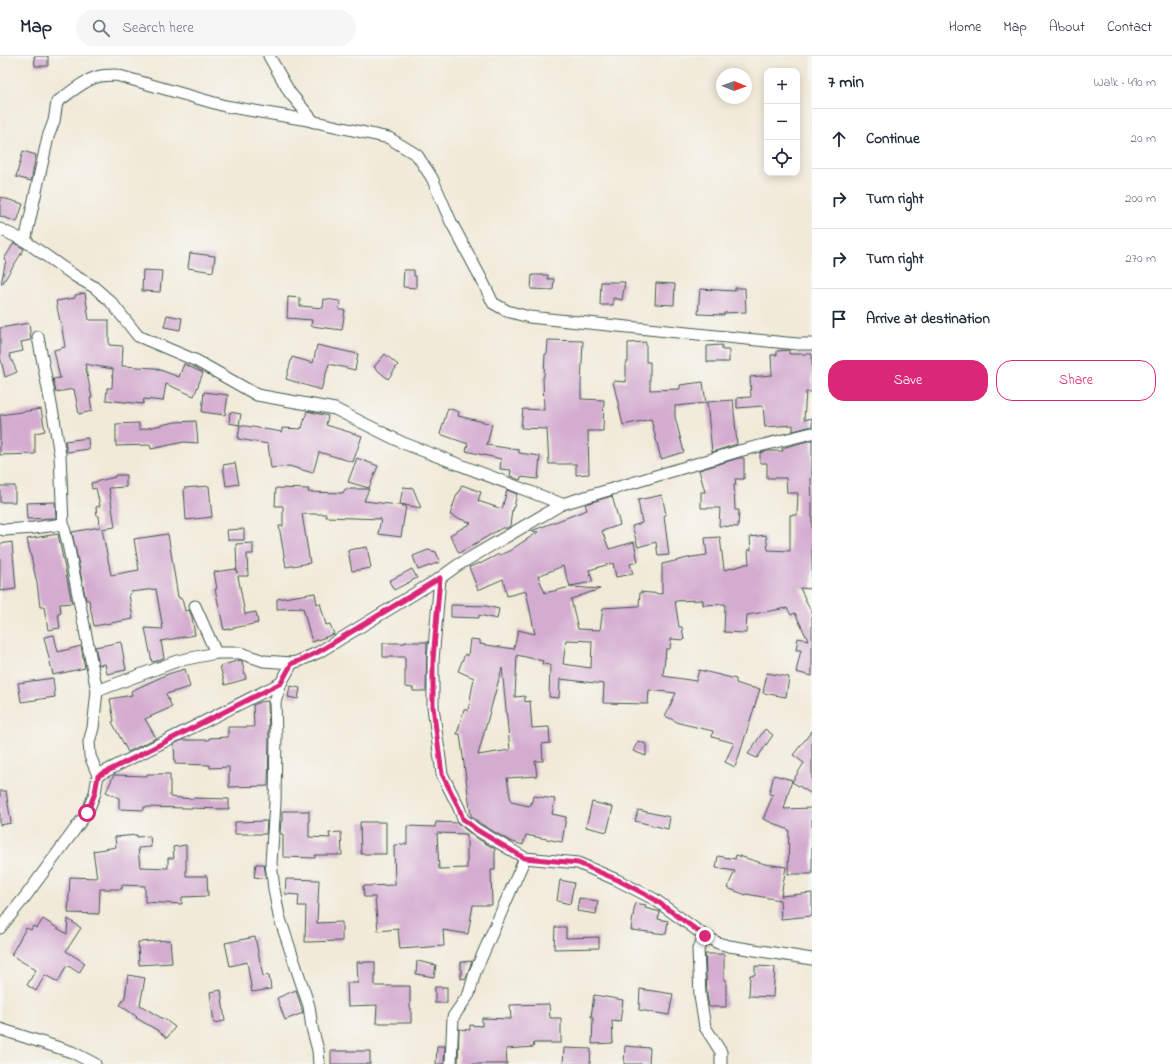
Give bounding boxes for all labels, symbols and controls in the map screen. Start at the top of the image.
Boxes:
search box [76,10,356,46]
text: Map [20,14,52,41]
icon: search [90,17,112,39]
text: Search here [122,17,194,39]
text: Home [949,17,981,38]
text: Map [1003,17,1027,38]
text: About [1049,17,1085,38]
text: Contact [1107,17,1152,38]
north arrow [716,68,752,104]
map controls [764,68,800,176]
button: + [764,68,800,104]
text: 7 min [828,70,864,95]
text: Walk · 490 m [1094,73,1156,92]
button: − [764,104,800,140]
icon: ahead [828,128,850,150]
text: Continue [866,128,920,150]
text: 20 m [1131,129,1156,148]
button: locate [764,140,800,176]
icon: right [828,188,850,210]
text: Turn right [866,188,924,210]
text: 200 m [1125,189,1156,208]
icon: right [828,248,850,270]
text: Turn right [866,248,924,270]
text: 270 m [1125,249,1156,268]
icon: arrive [828,308,850,330]
text: Arrive at destination [866,308,990,330]
button: Save [828,360,988,401]
button: Share [996,360,1156,401]
route start [78,804,96,822]
route end [696,927,714,945]

